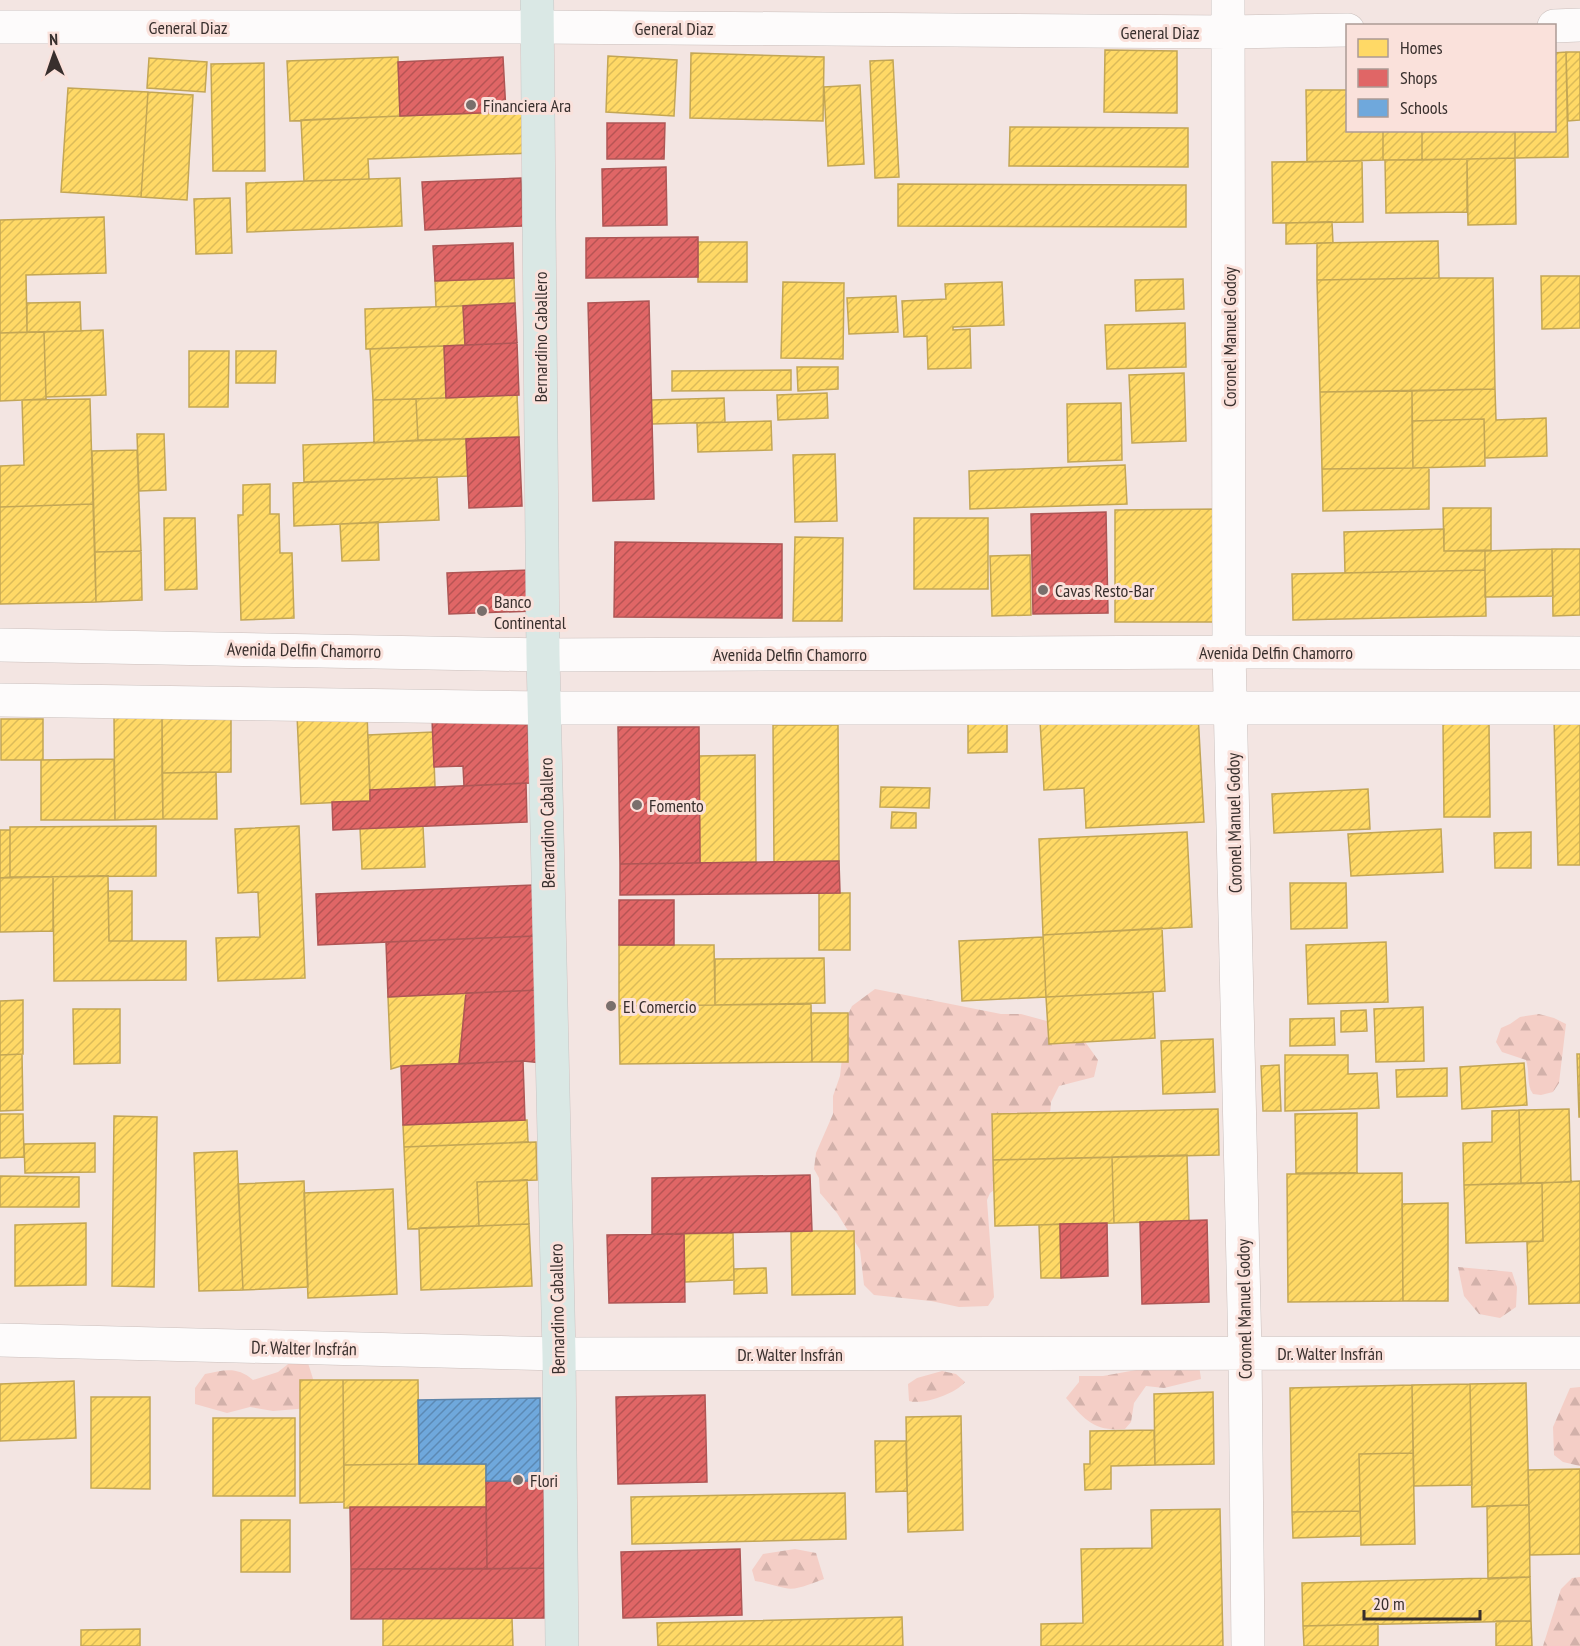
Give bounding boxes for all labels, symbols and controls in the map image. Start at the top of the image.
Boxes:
street label: General Diaz [149,16,227,39]
street label: General Diaz [635,17,713,40]
street label: General Diaz [1121,21,1199,44]
north arrow [24,24,84,84]
legend [1346,24,1556,132]
text: N [49,29,58,49]
text: Homes [1400,36,1443,59]
text: Shops [1400,66,1437,89]
place label: Financiera Ara [483,94,571,117]
text: Schools [1400,96,1448,119]
marker: Financiera Ara [464,98,478,112]
street label: Coronel Manuel Godoy [1218,267,1241,407]
street label: Bernardino Caballero [529,271,552,402]
place label: Cavas Resto-Bar [1055,579,1154,602]
marker: Cavas Resto-Bar [1036,583,1050,597]
place label: Banco Continental [494,590,567,634]
marker: Banco Continental [475,604,489,618]
street label: Avenida Delfin Chamorro [227,637,381,663]
street label: Avenida Delfin Chamorro [1199,641,1353,664]
street label: Avenida Delfin Chamorro [713,643,867,666]
street label: Coronel Manuel Godoy [1221,752,1247,893]
street label: Bernardino Caballero [534,757,560,889]
place label: Fomento [649,794,704,817]
marker: Fomento [630,798,644,812]
place label: El Comercio [623,995,697,1018]
marker: El Comercio [604,999,618,1013]
street label: Coronel Manuel Godoy [1231,1238,1257,1379]
street label: Bernardino Caballero [544,1243,570,1375]
street label: Dr. Walter Insfrán [251,1336,357,1360]
street label: Dr. Walter Insfrán [1277,1342,1383,1365]
street label: Dr. Walter Insfrán [737,1343,843,1366]
place label: Flori [530,1469,558,1492]
marker: Flori [511,1473,525,1487]
scale bar [1364,1583,1480,1621]
text: 20 m [1373,1592,1405,1615]

